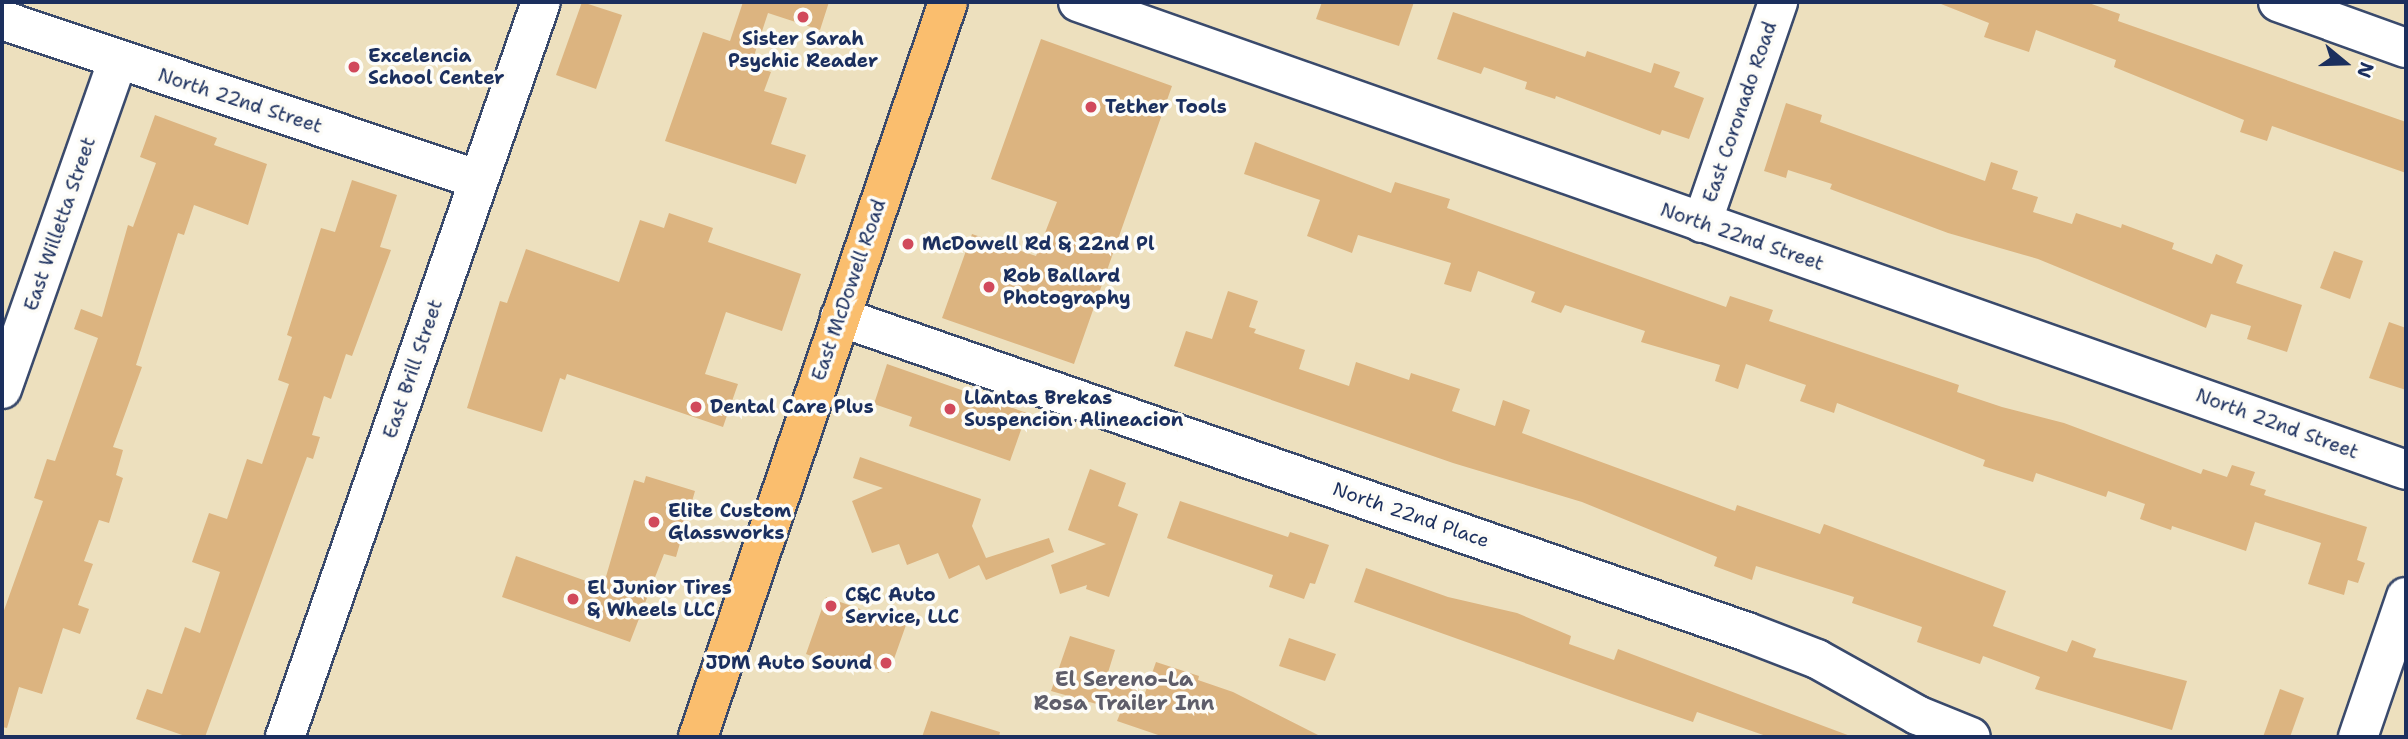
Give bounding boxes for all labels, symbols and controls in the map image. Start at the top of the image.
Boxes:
marker: Sister Sarah Psychic Reader [795,9,811,25]
street label: East Coronado Road [1698,19,1782,205]
place label: Sister Sarah Psychic Reader [728,28,878,72]
north arrow [2310,28,2380,98]
place label: Excelencia School Center [368,45,505,89]
marker: Excelencia School Center [346,59,362,75]
text: N [2351,59,2380,81]
street label: North 22nd Street [155,64,325,138]
place label: Tether Tools [1105,96,1227,118]
marker: Tether Tools [1083,99,1099,115]
street label: East Willetta Street [20,134,100,314]
street label: East McDowell Road [807,196,891,384]
street label: North 22nd Street [1657,198,1827,276]
place label: McDowell Rd & 22nd Pl [922,233,1155,255]
marker: McDowell Rd & 22nd Pl [900,236,916,252]
place label: Rob Ballard Photography [1003,265,1131,309]
marker: Rob Ballard Photography [981,279,997,295]
street label: East Brill Street [379,296,447,442]
street label: North 22nd Street [2193,384,2361,464]
place label: Llantas Brekas Suspencion Alineacion [964,387,1183,431]
place label: Dental Care Plus [710,396,874,418]
marker: Dental Care Plus [688,399,704,415]
marker: Llantas Brekas Suspencion Alineacion [942,401,958,417]
street label: North 22nd Place [1330,478,1492,552]
place label: Elite Custom Glassworks [668,500,791,544]
marker: Elite Custom Glassworks [646,514,662,530]
place label: El Junior Tires & Wheels LLC [587,577,732,621]
place label: C&C Auto Service, LLC [845,584,959,628]
marker: El Junior Tires & Wheels LLC [565,591,581,607]
marker: C&C Auto Service, LLC [823,598,839,614]
place label: JDM Auto Sound [706,652,872,674]
marker: JDM Auto Sound [878,655,894,671]
district label: El Sereno-La Rosa Trailer Inn [1034,666,1214,716]

